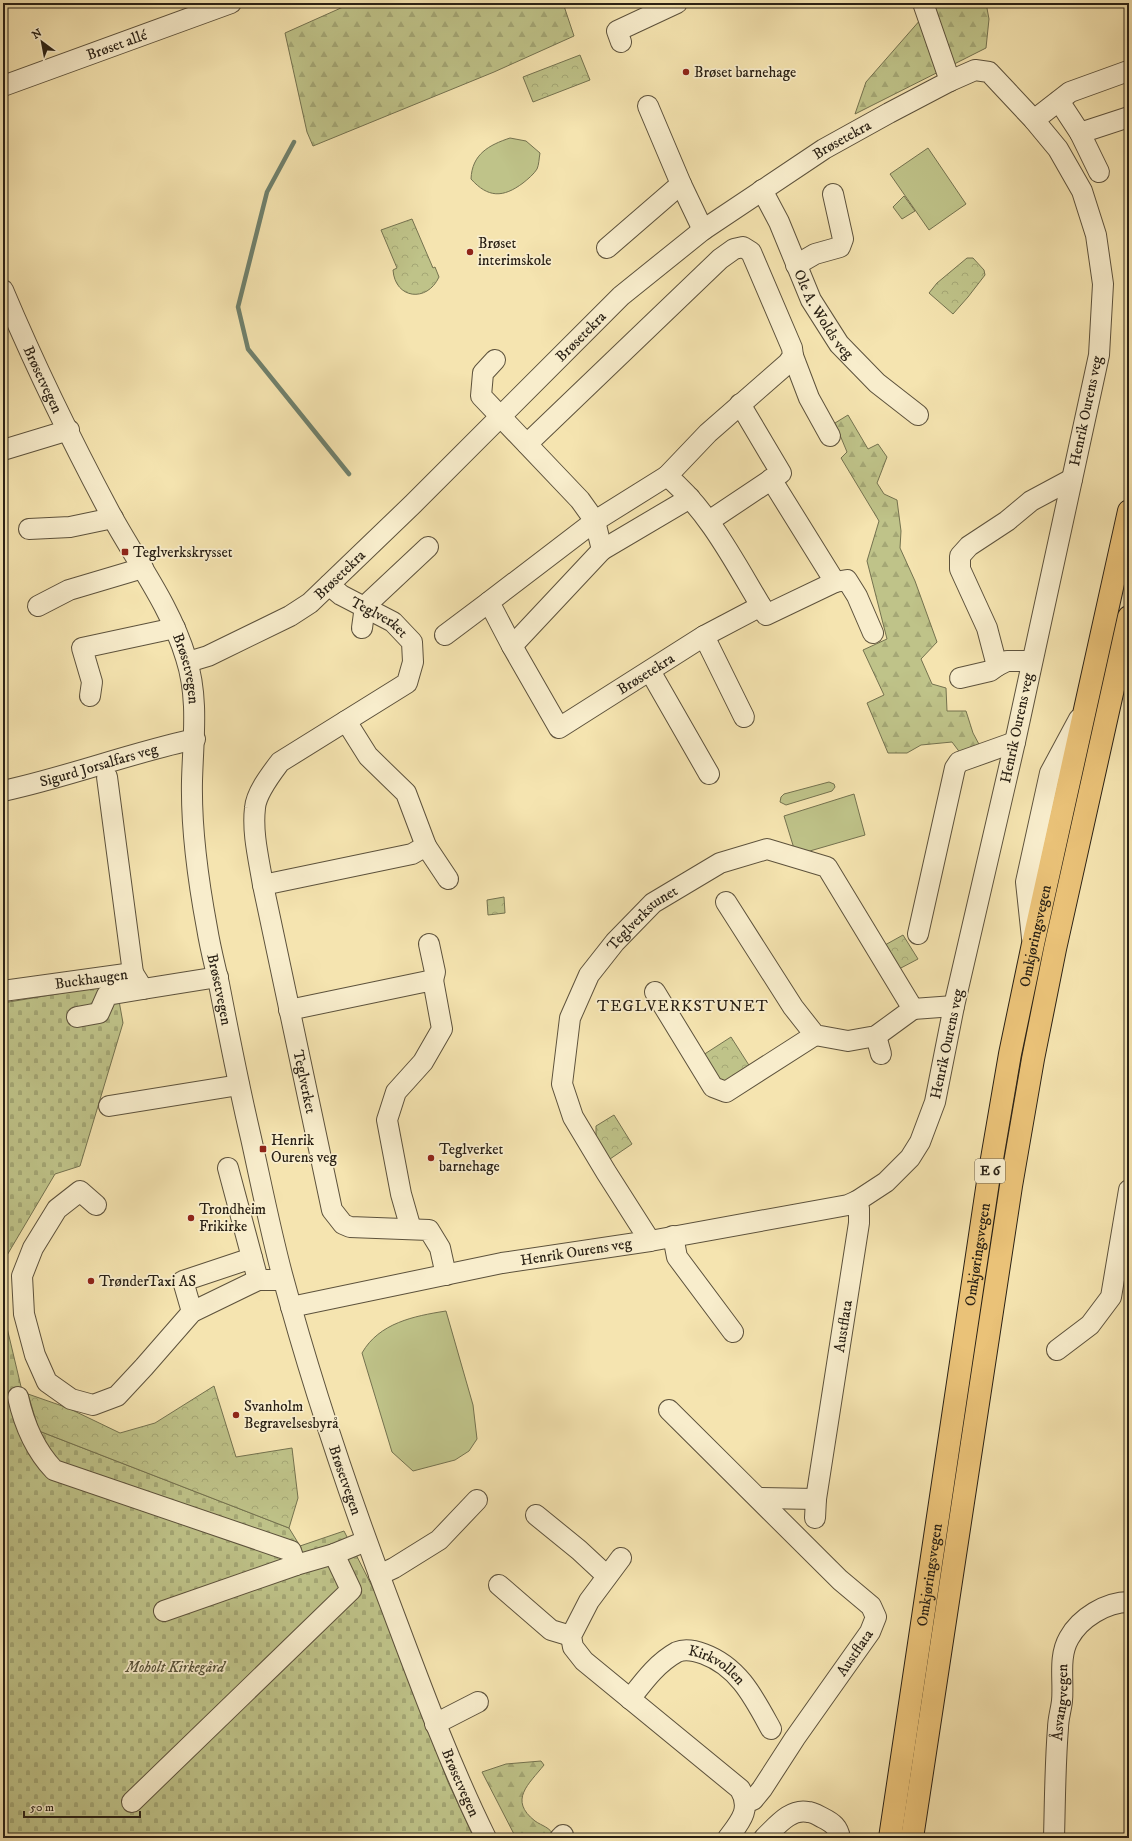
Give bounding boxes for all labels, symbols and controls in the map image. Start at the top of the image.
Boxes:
north arrow [22,22,62,62]
street label: Brøset allé [84,25,150,64]
text: N [30,26,45,43]
place label: Brøset barnehage [694,63,796,82]
marker: Brøset barnehage [681,67,691,77]
street label: Brøsetekra [809,115,875,163]
place label: Brøset interimskole [478,234,552,270]
marker: Brøset interimskole [465,247,475,257]
street label: Ole A. Wolds veg [790,266,858,363]
street label: Brøsetekra [551,307,610,366]
street label: Brøsetvegen [19,343,67,417]
street label: Henrik Ourens veg [1065,353,1107,468]
place label: Teglverkskrysset [133,543,233,562]
street label: Brøsetekra [310,545,370,604]
marker: Teglverkskrysset [120,547,130,557]
street label: Teglverket [347,592,412,642]
street label: Brøsetvegen [168,630,203,705]
street label: Brøsetekra [614,649,679,699]
street label: Henrik Ourens veg [996,670,1038,785]
street label: Sigurd Jorsalfars veg [37,739,160,791]
street label: Teglverkstunet [603,881,681,954]
street label: Omkjøringsvegen [1015,883,1055,989]
street label: Brøsetvegen [203,952,236,1027]
street label: Buckhaugen [53,964,129,993]
street label: Henrik Ourens veg [926,986,968,1101]
district label: TEGLVERKSTUNET [597,996,769,1016]
street label: Teglverket [289,1048,321,1115]
place label: Henrik Ourens veg [271,1131,337,1167]
place label: Teglverket barnehage [439,1140,504,1176]
marker: Henrik Ourens veg [258,1144,268,1154]
marker: Teglverket barnehage [426,1153,436,1163]
road number: E 6 [975,1159,1005,1183]
place label: Trondheim Frikirke [199,1200,266,1236]
street label: Omkjøringsvegen [960,1202,994,1307]
marker: Trondheim Frikirke [186,1213,196,1223]
street label: Henrik Ourens veg [519,1234,634,1270]
place label: TrønderTaxi AS [99,1272,196,1291]
marker: TrønderTaxi AS [86,1276,96,1286]
street label: Austflata [829,1298,856,1354]
place label: Svanholm Begravelsesbyrå [244,1397,339,1433]
marker: Svanholm Begravelsesbyrå [231,1410,241,1420]
street label: Brøsetvegen [325,1443,366,1518]
street label: Omkjøringsvegen [912,1522,946,1628]
street label: Austflata [832,1625,878,1680]
street label: Kirkvollen [687,1641,750,1689]
park label: Moholt Kirkegård [125,1658,227,1677]
street label: Åsvangvegen [1047,1663,1072,1741]
street label: Brøsetvegen [437,1746,484,1820]
scale bar [24,1793,140,1819]
text: 50 m [30,1800,54,1815]

